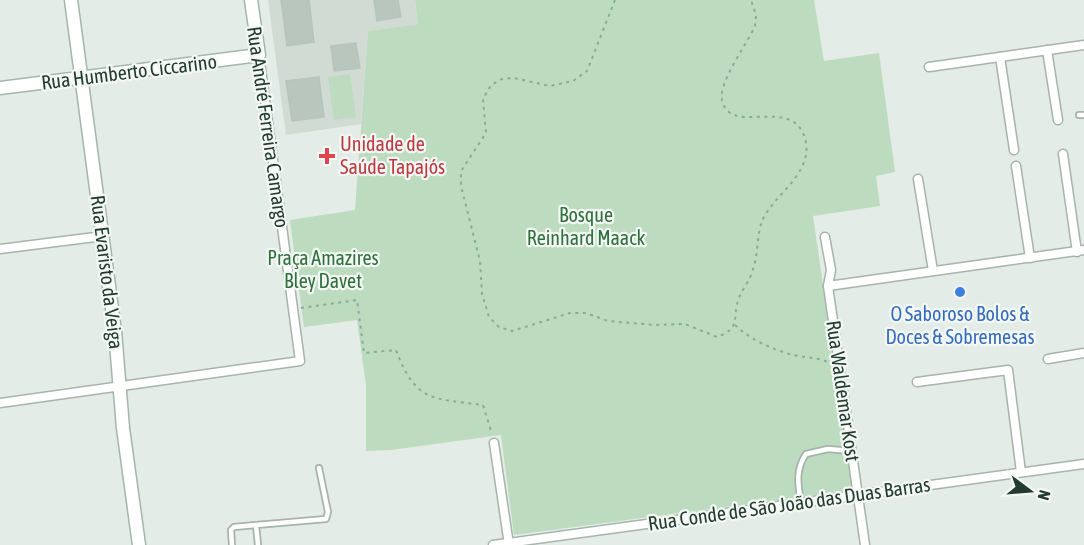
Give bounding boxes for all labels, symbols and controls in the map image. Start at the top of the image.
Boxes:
street label: Rua André Ferreira Camargo [243,25,294,229]
street label: Rua Humberto Ciccarino [40,49,218,94]
place label: Unidade de Saúde Tapajós [340,132,445,178]
marker: Unidade de Saúde Tapajós [318,147,336,165]
street label: Rua Evaristo da Veiga [87,194,128,350]
park label: Bosque Reinhard Maack [527,203,646,249]
park label: Praça Amazires Bley Davet [267,246,379,292]
marker: O Saboroso Bolos & Doces & Sobremesas [953,285,967,299]
place label: O Saboroso Bolos & Doces & Sobremesas [885,302,1035,348]
street label: Rua Waldemar Kost [822,319,865,463]
north arrow [1000,461,1060,521]
street label: Rua Conde de São João das Duas Barras [646,472,931,535]
text: N [1034,488,1054,502]

